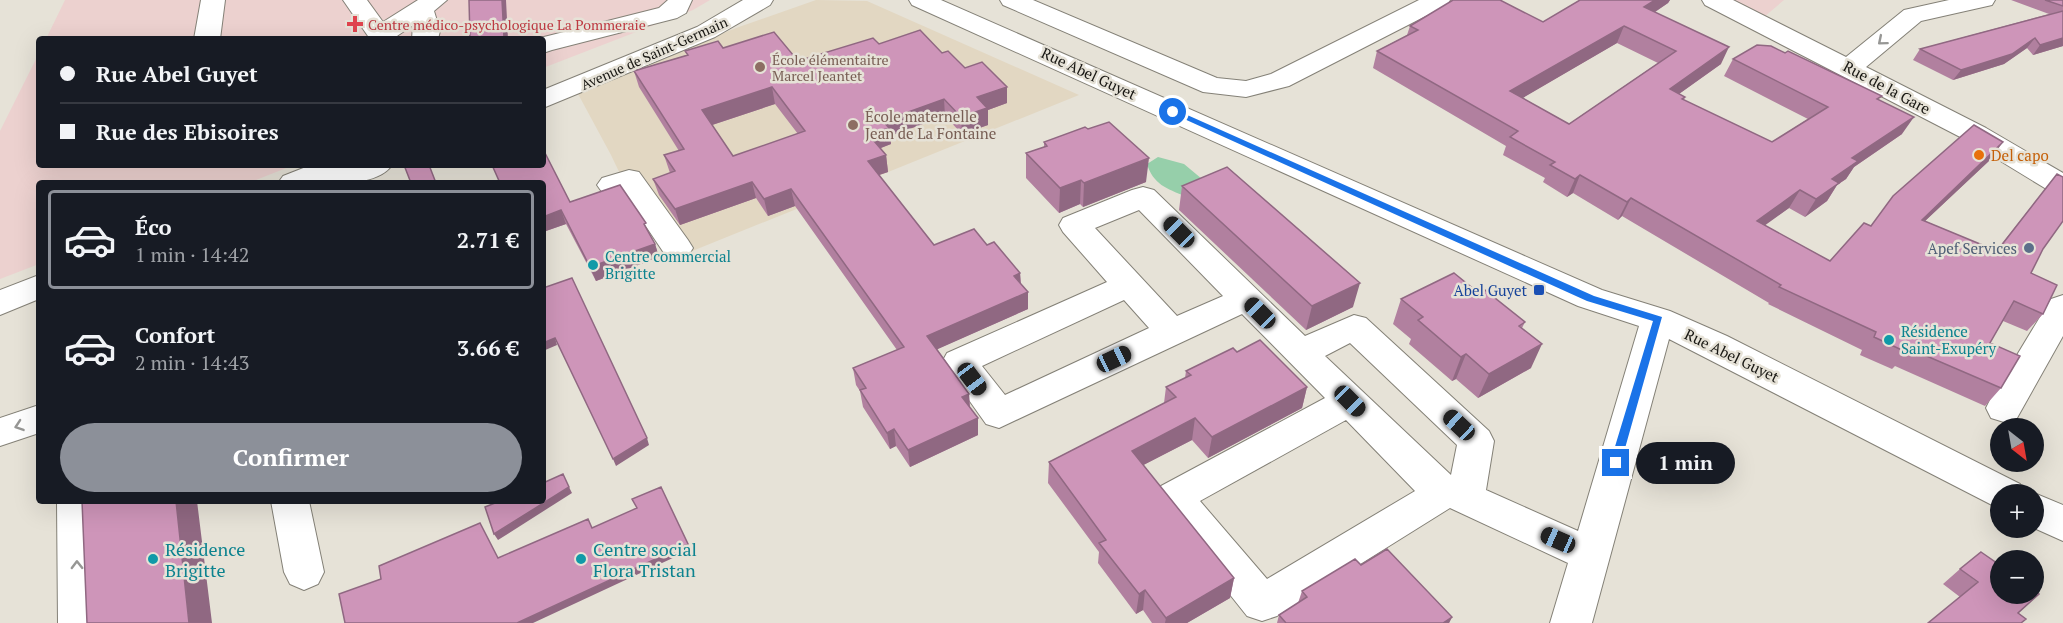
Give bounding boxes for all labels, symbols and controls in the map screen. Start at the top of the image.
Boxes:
street label: Avenue de Saint-Germain [578,12,731,94]
marker: Centre médico-psychologique La Pommeraie [346,15,364,33]
place label: Centre médico-psychologique La Pommeraie [368,15,646,34]
one-way arrow [1877,34,1888,45]
street label: Rue Abel Guyet [1038,42,1140,104]
place label: École élémentaitre Marcel Jeantet [772,50,889,85]
street label: Rue de la Gare [1840,56,1934,118]
text: Rue Abel Guyet [96,59,258,88]
marker: École élémentaitre Marcel Jeantet [753,60,767,74]
route start [1159,98,1186,125]
place label: École maternelle Jean de La Fontaine [865,106,996,143]
text: Rue des Ebisoires [96,117,279,146]
marker: École maternelle Jean de La Fontaine [846,118,860,132]
place label: Del capo [1991,145,2049,165]
marker: Del capo [1972,148,1986,162]
text: Éco [135,212,172,241]
icon: car [63,213,117,267]
car [1160,213,1198,251]
text: 2.71 € [457,225,519,254]
place label: Apef Services [1927,238,2017,258]
text: 1 min · 14:42 [135,241,249,268]
marker: Apef Services [2022,241,2036,255]
place label: Centre commercial Brigitte [605,246,731,283]
marker: Centre commercial Brigitte [586,258,600,272]
place label: Abel Guyet [1454,280,1527,300]
marker: Abel Guyet [1532,283,1546,297]
car [1241,294,1279,332]
text: Confort [135,320,215,349]
icon: car [63,321,117,375]
place label: Résidence Saint-Exupéry [1901,321,1997,358]
street label: Rue Abel Guyet [1682,324,1783,387]
text: 3.66 € [457,333,519,362]
marker: Résidence Saint-Exupéry [1882,333,1896,347]
car [1094,343,1134,375]
text: 2 min · 14:43 [135,349,249,376]
car [954,359,990,399]
car [1331,382,1369,420]
car [1440,406,1478,444]
one-way arrow [15,418,25,431]
north arrow [1990,418,2044,472]
map controls [1990,418,2044,604]
button: Confirmer [60,423,522,492]
callout: 1 min [1637,442,1736,484]
route end [1602,449,1629,476]
text: 1 min [1658,449,1713,476]
button: + [1990,484,2044,538]
car [1538,524,1578,556]
place label: Résidence Brigitte [165,537,245,582]
place label: Centre social Flora Tristan [593,537,697,582]
button: − [1990,550,2044,604]
marker: Résidence Brigitte [146,552,160,566]
marker: Centre social Flora Tristan [574,552,588,566]
one-way arrow [71,560,83,569]

